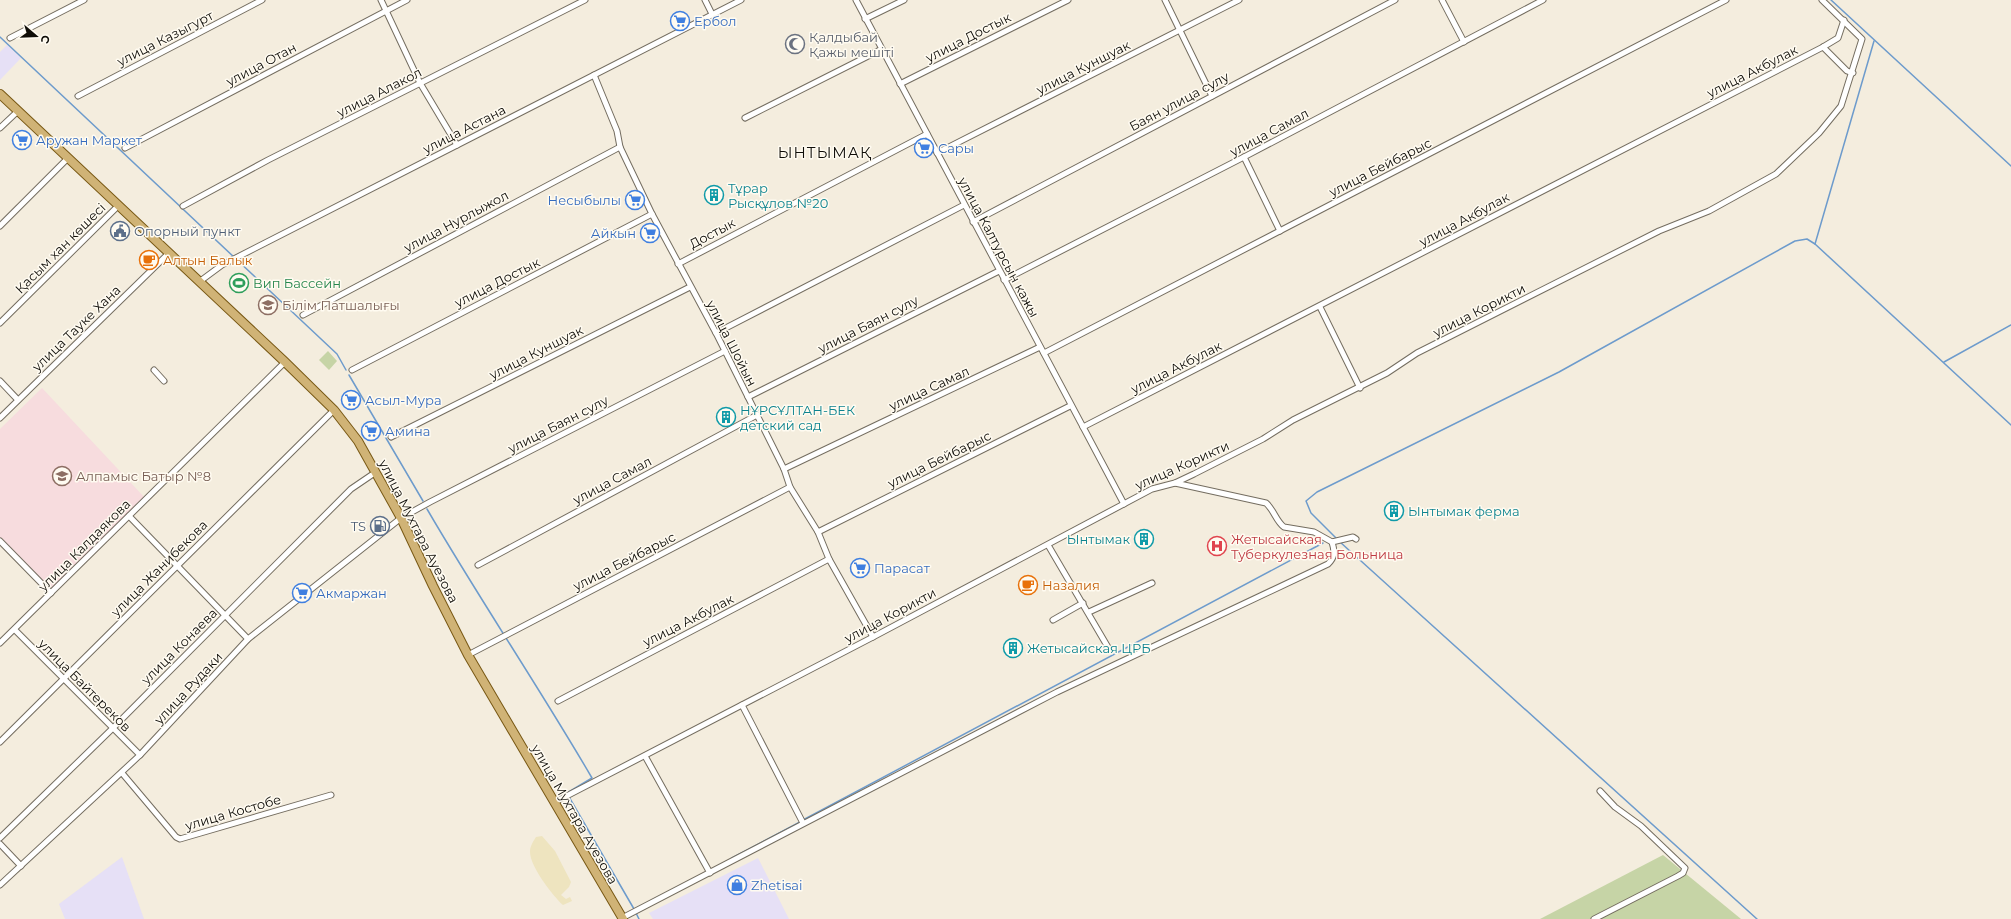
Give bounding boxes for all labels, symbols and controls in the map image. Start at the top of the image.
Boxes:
street label: улица Казыгурт [113,6,217,70]
street label: улица Достык [922,8,1014,66]
supermarket icon: Ербол [669,10,691,32]
place label: Ербол [694,13,737,29]
north arrow [16,16,56,56]
place label: Қалдыбай Қажы мешіті [809,29,894,60]
text: С [38,33,53,45]
mosque icon: Қалдыбай Қажы мешіті [784,33,806,55]
street label: улица Куншуак [1033,36,1133,98]
street label: улица Отан [222,39,299,90]
street label: улица Акбулак [1703,41,1801,101]
street label: улица Алакол [333,64,424,121]
street label: Баян улица сулу [1126,68,1232,134]
street label: улица Астана [419,101,508,157]
street label: улица Самал [1226,105,1311,160]
supermarket icon: Аружан Маркет [11,129,33,151]
place label: Аружан Маркет [36,132,143,148]
street label: улица Бейбарыс [1325,134,1434,200]
supermarket icon: Сары [913,137,935,159]
place label: Сары [938,140,974,156]
district label: ЫНТЫМАҚ [778,143,872,162]
street label: улица Калтурсын кажы [955,173,1043,320]
place label: Тұрар Рысқұлов №20 [728,180,828,211]
building icon: Тұрар Рысқұлов №20 [703,184,725,206]
street label: улица Нурлыжол [400,187,511,256]
street label: улица Акбулак [1415,188,1512,250]
supermarket icon: Несыбылы [624,189,646,211]
place label: Несыбылы [548,192,621,208]
street label: Қасым хан көшесі [11,199,109,297]
street label: Достык [686,214,738,252]
public building icon: Опорный пункт [109,220,131,242]
supermarket icon: Айкын [639,222,661,244]
place label: Опорный пункт [134,223,242,239]
place label: Айкын [591,225,636,241]
cafe icon: Алтын Балык [138,249,160,271]
place label: Алтын Балык [163,252,253,268]
street label: улица Достык [451,253,543,311]
sports icon: Вип Бассейн [228,272,250,294]
place label: Вип Бассейн [253,275,341,291]
street label: улица Корикти [1429,280,1528,341]
street label: улица Тауке Хана [28,282,124,375]
street label: улица Баян сулу [814,291,922,357]
school or university icon: Білім Патшалығы [257,294,279,316]
street label: улица Шойын [703,296,761,389]
place label: Білім Патшалығы [282,297,400,313]
street label: улица Куншуак [486,321,586,383]
street label: улица Акбулак [1127,337,1225,397]
street label: улица Самал [885,362,972,414]
supermarket icon: Асыл-Мура [340,389,362,411]
street label: улица Баян сулу [504,391,612,457]
place label: Асыл-Мура [365,392,442,408]
place label: НҰРСҰЛТАН-БЕК детский сад [740,402,855,433]
building icon: НҰРСҰЛТАН-БЕК детский сад [715,406,737,428]
supermarket icon: Амина [360,420,382,442]
place label: Амина [385,423,430,439]
street label: улица Бейбарыс [884,427,993,491]
street label: улица Корикти [1132,437,1232,493]
street label: улица Самал [569,453,654,508]
street label: улица Мухтара Ауезова [375,456,462,605]
school or university icon: Алпамыс Батыр №8 [51,465,73,487]
place label: Алпамыс Батыр №8 [76,468,211,484]
street label: улица Калдаякова [34,496,133,595]
building icon: Ынтымак ферма [1383,500,1405,522]
place label: Ынтымак ферма [1408,503,1520,519]
fuel station icon: TS [369,515,391,537]
street label: улица Жанибекова [107,516,211,620]
place label: TS [351,518,366,534]
street label: улица Бейбарыс [569,528,678,594]
building icon: Ынтымак [1133,528,1155,550]
place label: Ынтымак [1067,531,1130,547]
place label: Жетысайская Туберкулезная Больница [1231,531,1403,562]
hospital icon: Жетысайская Туберкулезная Больница [1206,535,1228,557]
supermarket icon: Парасат [849,557,871,579]
place label: Парасат [874,560,931,576]
cafe icon: Назалия [1017,574,1039,596]
place label: Назалия [1042,577,1100,593]
supermarket icon: Акмаржан [291,582,313,604]
street label: улица Корикти [841,584,939,646]
place label: Акмаржан [316,585,387,601]
street label: улица Акбулак [639,590,737,650]
street label: улица Конаева [137,605,220,688]
street label: улица Байтереков [35,635,135,735]
building icon: Жетысайская ЦРБ [1002,637,1024,659]
place label: Жетысайская ЦРБ [1027,640,1151,656]
street label: улица Рудаки [150,649,225,728]
street label: улица Мухтара Ауезова [528,740,622,887]
street label: улица Костобе [182,791,283,834]
shop icon: Zhetisai [726,874,748,896]
place label: Zhetisai [751,877,802,893]

